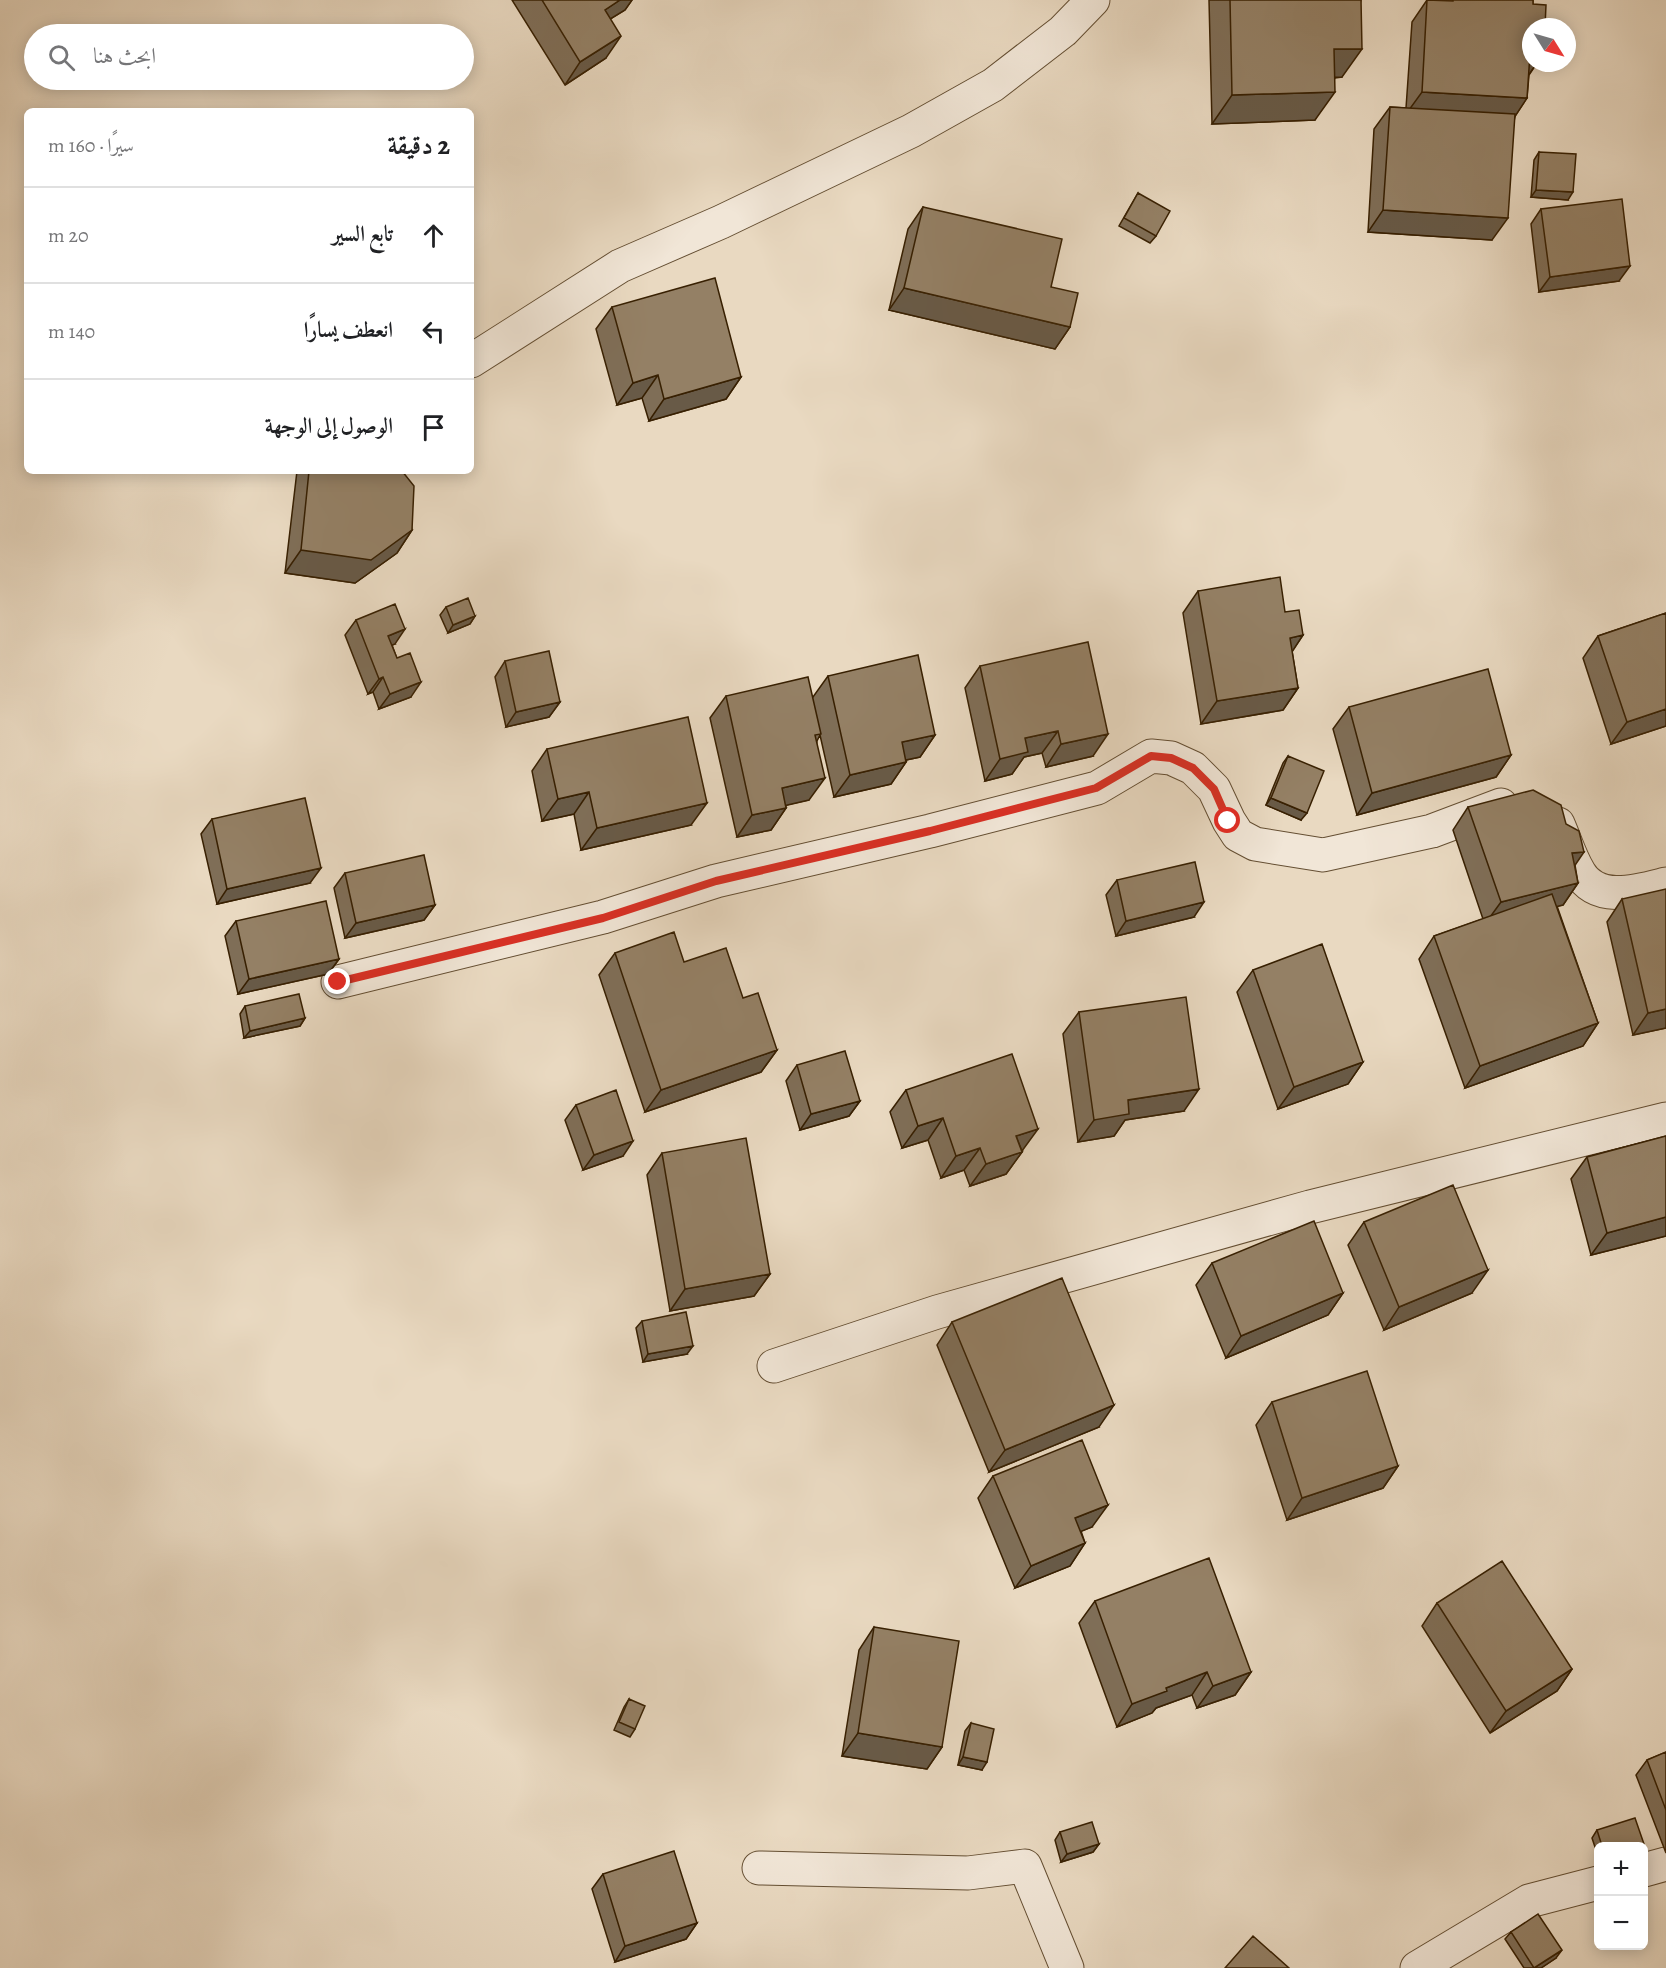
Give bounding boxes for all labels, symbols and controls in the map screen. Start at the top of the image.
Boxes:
north arrow [1522,18,1576,72]
search box [24,24,474,90]
icon: search [45,41,78,74]
text: ابحث هنا [93,41,156,71]
text: 2 دقيقة [388,128,450,163]
text: سيرًا · 160 m [48,132,134,159]
text: تابع السير [332,219,393,249]
icon: ahead [417,219,450,252]
text: 20 m [48,222,89,249]
text: انعطف يسارًا [304,315,393,345]
icon: left [417,315,450,348]
text: 140 m [48,318,95,345]
text: الوصول إلى الوجهة [265,411,393,441]
icon: arrive [417,411,450,444]
route start [1214,807,1240,833]
route end [324,968,350,994]
map controls [1594,1842,1648,1950]
button: + [1594,1842,1648,1896]
button: − [1594,1896,1648,1950]

